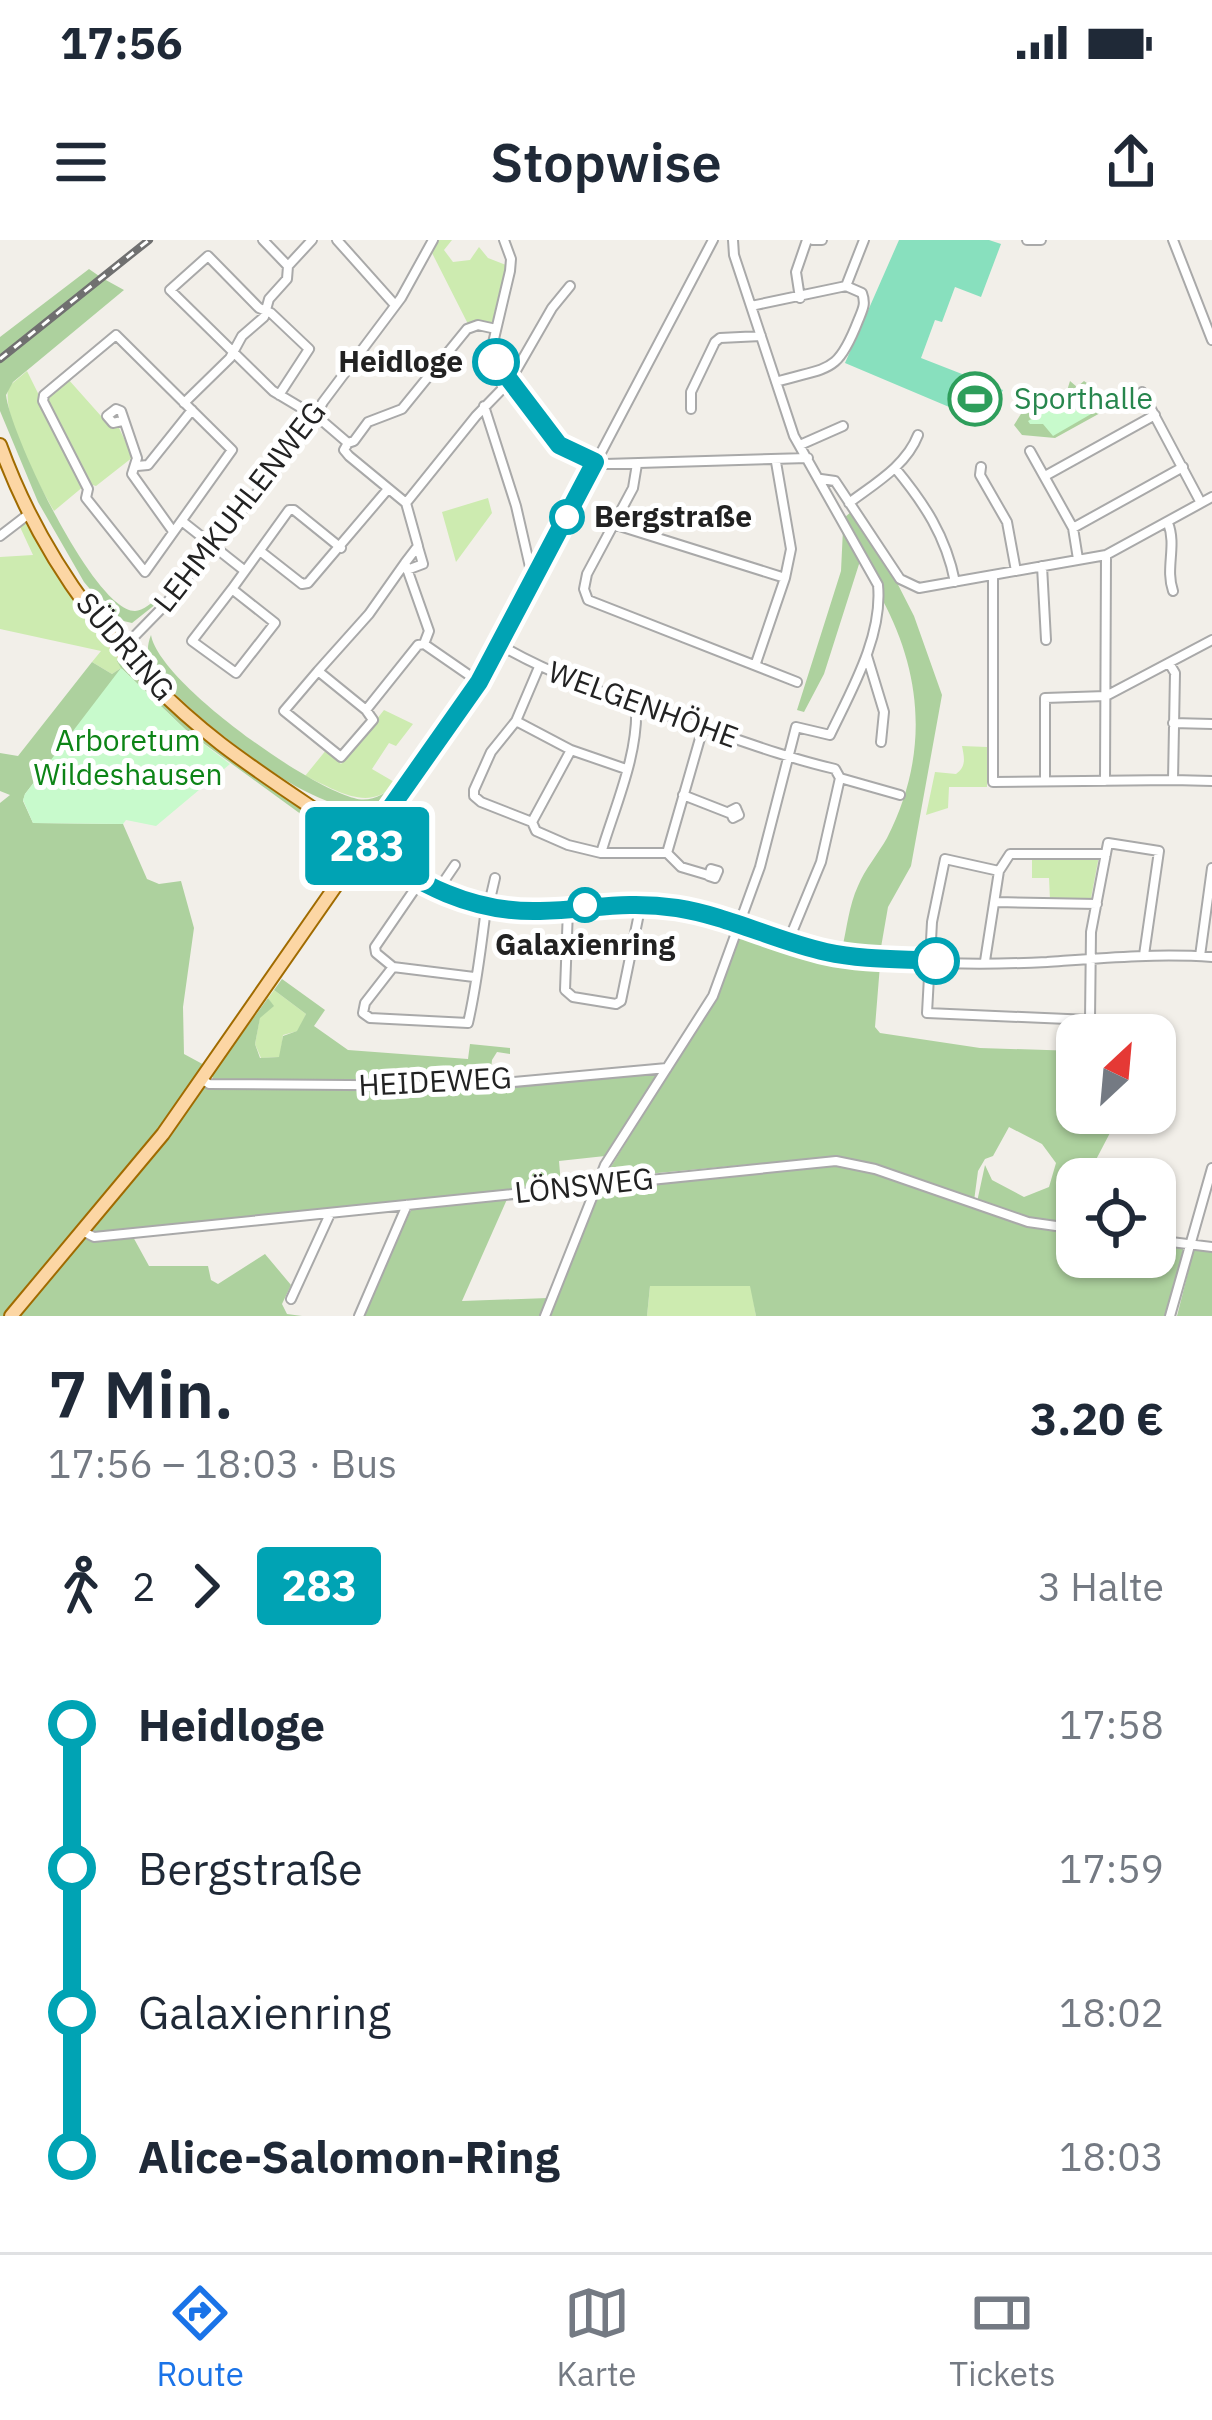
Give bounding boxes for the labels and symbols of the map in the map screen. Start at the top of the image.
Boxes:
marker: Heidloge [474,340,518,384]
place label: Heidloge [338,341,463,380]
sports icon: Sporthalle [947,371,1003,427]
place label: Sporthalle [1014,378,1153,417]
street label: LEHMKUHLENWEG [144,393,333,620]
place label: Bergstraße [594,496,752,535]
marker: Bergstraße [551,501,583,533]
street label: SÜDRING [68,584,184,708]
street label: WELGENHÖHE [543,651,744,756]
park label: Arboretum Wildeshausen [33,720,223,793]
line badge: 283 [298,807,436,885]
marker: Galaxienring [569,889,601,921]
place label: Galaxienring [495,924,675,963]
unlabelled marker [914,939,958,983]
north arrow [1056,1014,1176,1134]
street label: HEIDEWEG [357,1057,513,1104]
street label: LÖNSWEG [513,1158,655,1211]

